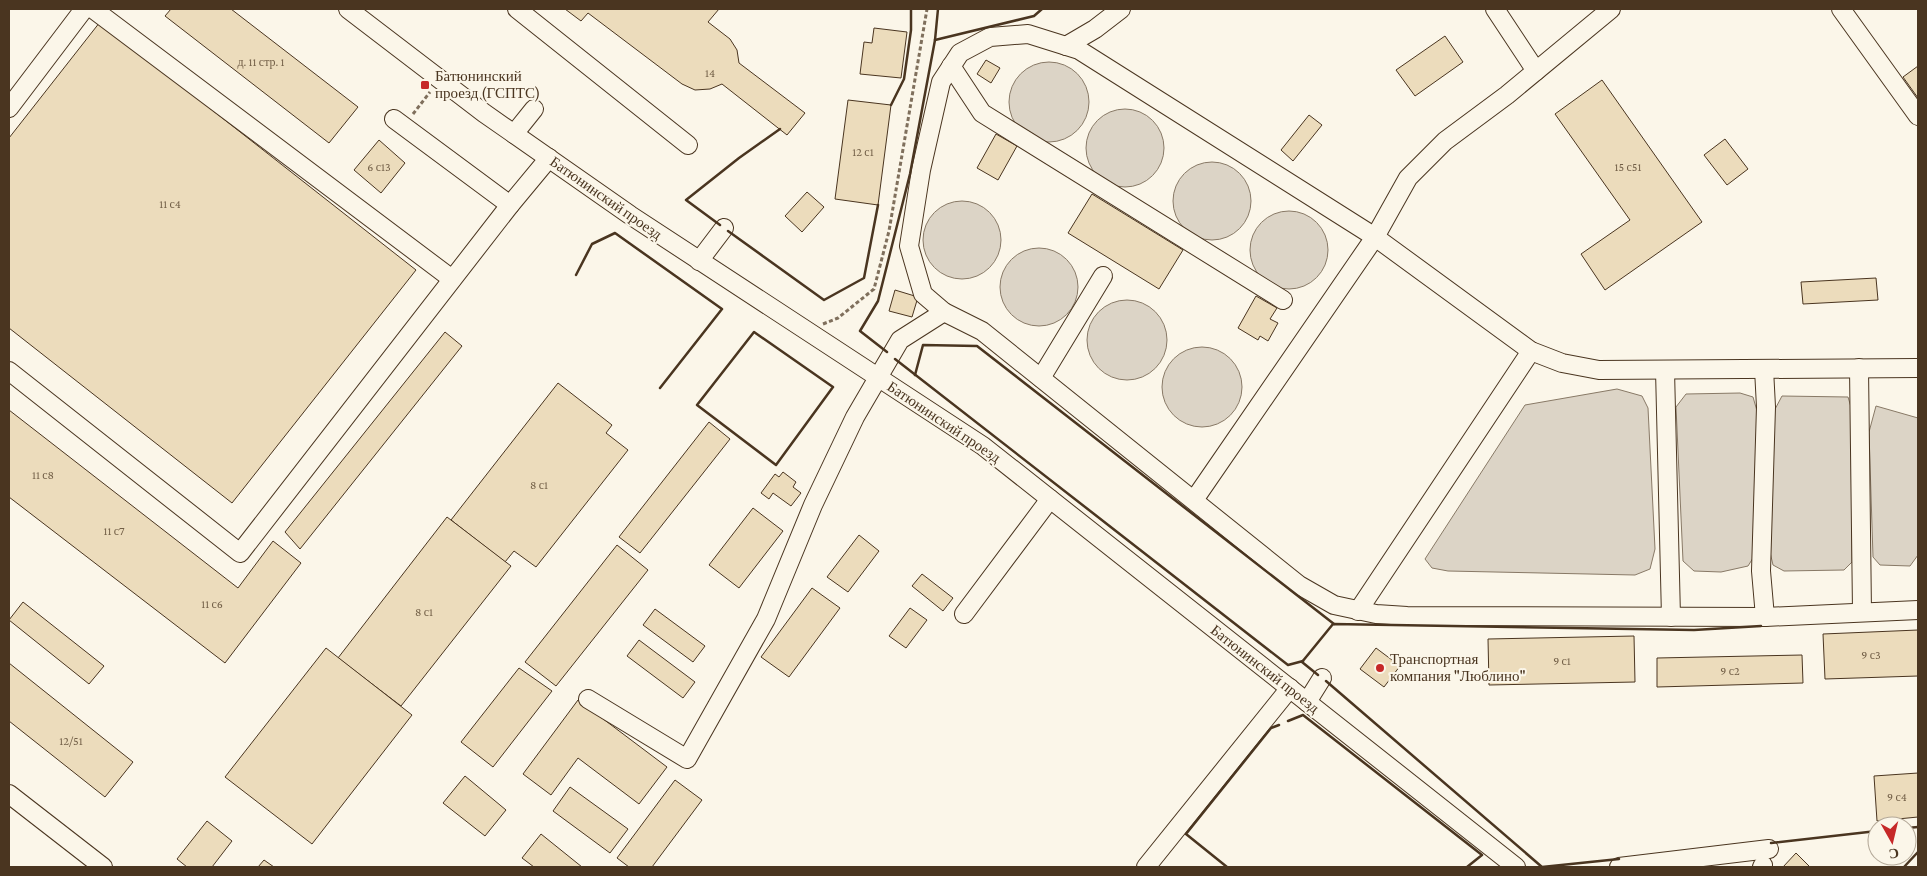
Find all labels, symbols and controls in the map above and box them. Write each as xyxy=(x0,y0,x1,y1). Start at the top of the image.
house number: д. 11 стр. 1 xyxy=(237,55,285,69)
house number: 14 xyxy=(705,66,715,80)
place label: Батюнинский проезд (ГСПТС) xyxy=(435,68,540,102)
marker: Батюнинский проезд (ГСПТС) xyxy=(419,79,431,91)
house number: 12 с1 xyxy=(852,145,874,159)
street label: Батюнинский проезд xyxy=(547,153,665,243)
house number: 6 с13 xyxy=(367,160,391,174)
house number: 15 с51 xyxy=(1615,160,1641,174)
house number: 11 с4 xyxy=(159,197,181,211)
street label: Батюнинский проезд xyxy=(884,378,1004,466)
house number: 11 с8 xyxy=(32,468,54,482)
house number: 8 с1 xyxy=(530,478,548,492)
house number: 11 с7 xyxy=(103,524,125,538)
house number: 11 с6 xyxy=(201,597,223,611)
house number: 8 с1 xyxy=(415,605,433,619)
street label: Батюнинский проезд xyxy=(1208,622,1323,716)
house number: 9 с3 xyxy=(1861,648,1881,662)
place label: Транспортная компания "Люблино" xyxy=(1390,651,1526,684)
house number: 9 с1 xyxy=(1553,654,1571,668)
marker: Транспортная компания "Люблино" xyxy=(1374,662,1386,674)
house number: 9 с2 xyxy=(1720,664,1740,678)
house number: 12/51 xyxy=(59,734,83,748)
house number: 9 с4 xyxy=(1887,790,1907,804)
north arrow xyxy=(1867,816,1917,866)
text: С xyxy=(1888,845,1900,863)

